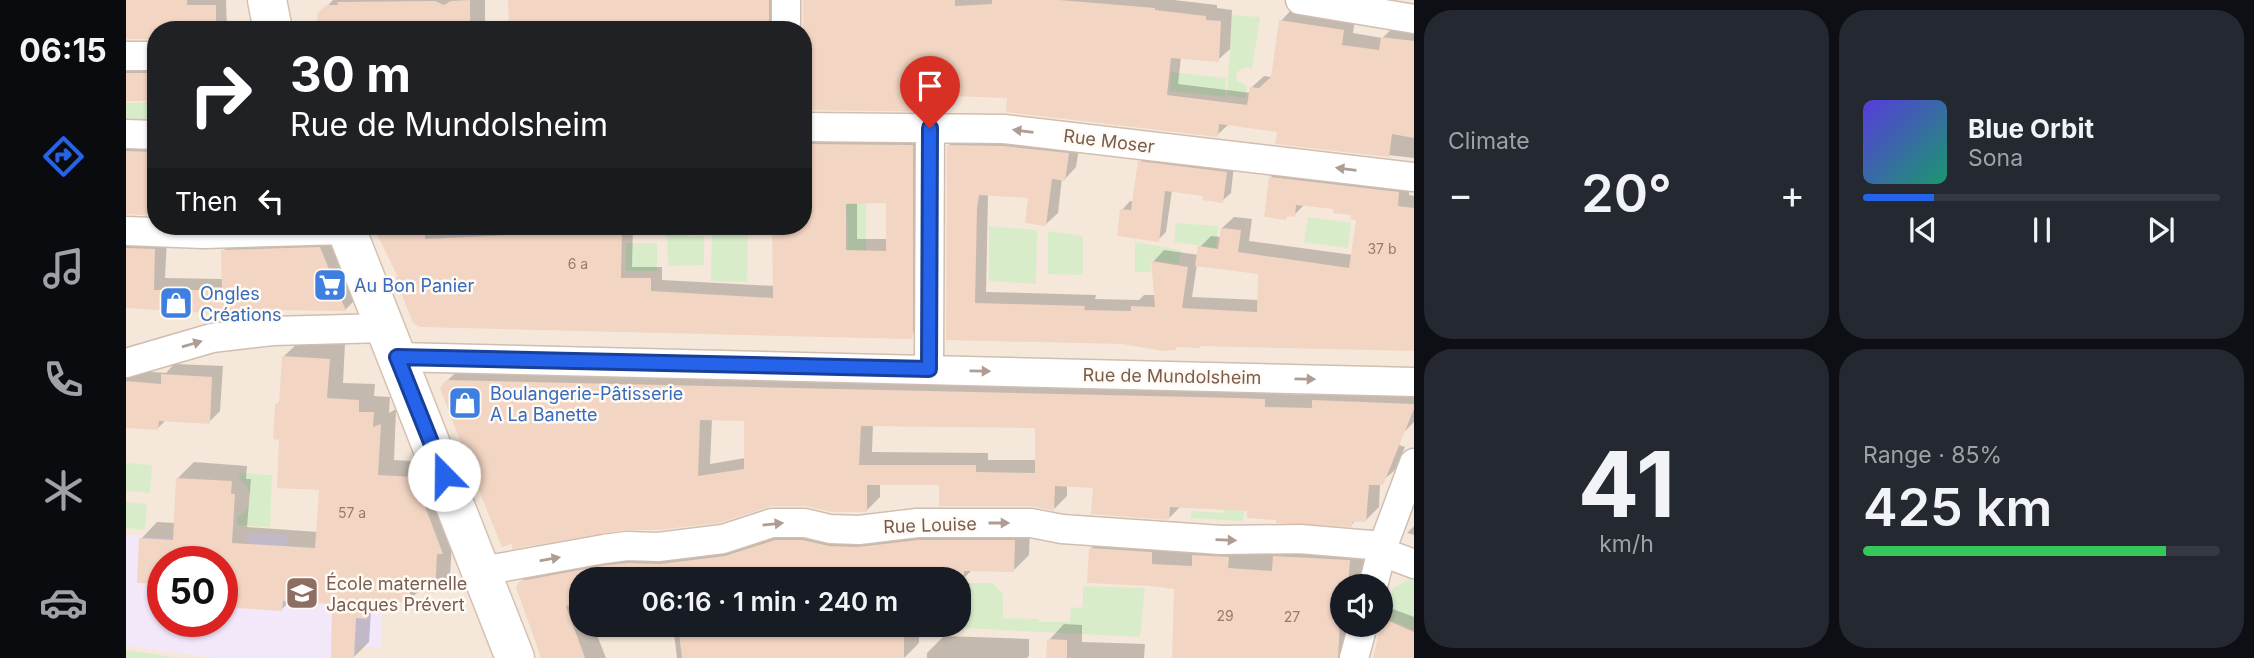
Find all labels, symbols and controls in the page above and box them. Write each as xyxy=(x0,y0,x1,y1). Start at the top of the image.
text: 06:15 xyxy=(19,31,107,70)
text: 30 m xyxy=(290,45,411,104)
icon: right xyxy=(175,49,266,140)
pin xyxy=(900,56,960,128)
icon: arrive xyxy=(911,67,949,105)
text: Rue de Mundolsheim xyxy=(290,105,608,144)
text: Blue Orbit xyxy=(1968,113,2094,144)
one-way arrow xyxy=(1012,125,1034,136)
street label: Rue Moser xyxy=(1062,125,1156,157)
text: Climate xyxy=(1448,127,1530,155)
icon: directions xyxy=(39,132,88,181)
text: Sona xyxy=(1968,144,2023,172)
text: 20° xyxy=(1581,162,1672,225)
one-way arrow xyxy=(1335,163,1357,174)
text: − xyxy=(1448,171,1473,217)
text: + xyxy=(1780,171,1805,217)
icon: left xyxy=(252,182,290,220)
text: Then xyxy=(175,186,238,217)
icon: previous xyxy=(1904,211,1942,249)
icon: pause xyxy=(2023,211,2061,249)
icon: next xyxy=(2142,211,2180,249)
house number: 37 b xyxy=(1367,240,1397,257)
icon: music xyxy=(39,244,88,293)
house number: 6 a xyxy=(568,255,588,272)
supermarket icon: Au Bon Panier xyxy=(311,266,349,304)
place label: Au Bon Panier xyxy=(354,275,474,296)
place label: Ongles Créations xyxy=(200,283,282,325)
shop icon: Ongles Créations xyxy=(157,284,195,322)
one-way arrow xyxy=(181,339,202,349)
icon: phone xyxy=(39,355,88,404)
street label: Rue de Mundolsheim xyxy=(1082,364,1262,388)
one-way arrow xyxy=(969,365,991,376)
one-way arrow xyxy=(1294,373,1316,385)
place label: Boulangerie-Pâtisserie A La Banette xyxy=(490,383,683,425)
shop icon: Boulangerie-Pâtisserie A La Banette xyxy=(446,384,484,422)
text: 41 xyxy=(1578,429,1675,539)
position arrow xyxy=(407,438,481,512)
text: Range · 85% xyxy=(1863,441,2002,469)
icon: climate xyxy=(39,466,88,515)
text: 425 km xyxy=(1863,476,2052,539)
house number: 57 a xyxy=(338,504,366,521)
street label: Rue Louise xyxy=(883,513,977,537)
one-way arrow xyxy=(989,517,1011,529)
one-way arrow xyxy=(762,519,784,530)
text: km/h xyxy=(1599,530,1654,558)
one-way arrow xyxy=(1215,534,1237,546)
speed limit sign: 50 xyxy=(147,546,238,637)
one-way arrow xyxy=(539,553,561,564)
place label: École maternelle Jacques Prévert xyxy=(326,572,467,615)
school or university icon: École maternelle Jacques Prévert xyxy=(283,574,321,612)
map controls xyxy=(1330,574,1393,637)
button: sound xyxy=(1330,574,1393,637)
icon: car xyxy=(39,578,88,627)
text: 06:16 · 1 min · 240 m xyxy=(642,586,898,617)
house number: 29 xyxy=(1216,607,1234,624)
house number: 27 xyxy=(1284,608,1300,625)

